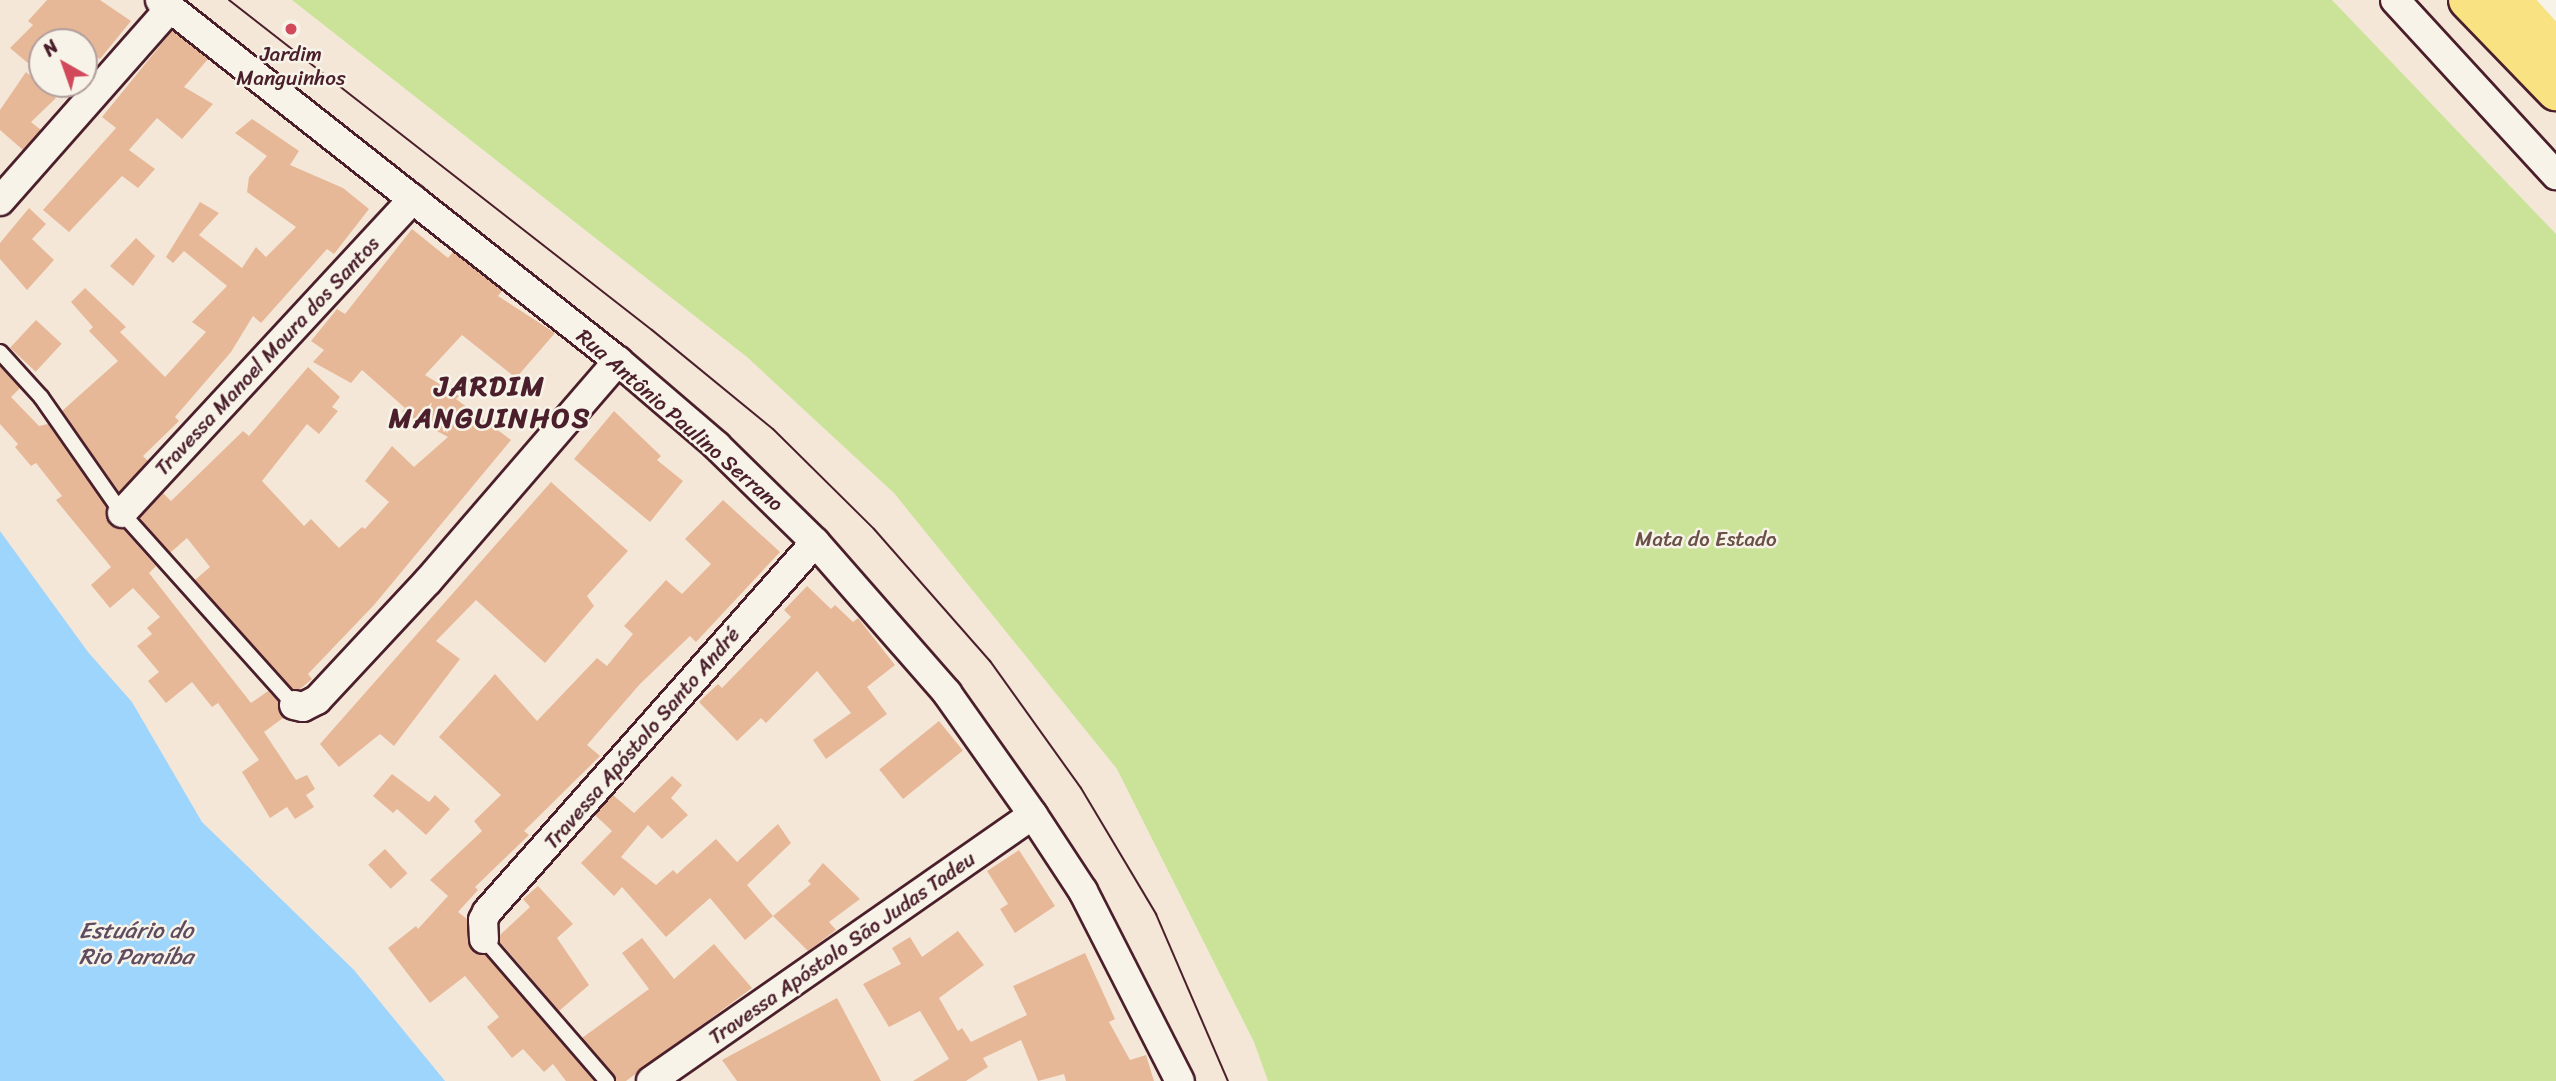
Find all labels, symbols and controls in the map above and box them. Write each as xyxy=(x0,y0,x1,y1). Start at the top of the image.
marker: Jardim Manguinhos xyxy=(281,19,301,39)
north arrow xyxy=(28,28,98,98)
text: N xyxy=(35,31,66,65)
place label: Jardim Manguinhos xyxy=(236,41,346,91)
street label: Travessa Manoel Moura dos Santos xyxy=(149,231,385,481)
street label: Rua Antônio Paulino Serrano xyxy=(572,323,788,517)
district label: JARDIM MANGUINHOS xyxy=(392,369,588,435)
park label: Mata do Estado xyxy=(1635,526,1777,552)
street label: Travessa Apóstolo Santo André xyxy=(539,622,745,854)
street label: Travessa Apóstolo São Judas Tadeu xyxy=(703,846,981,1050)
water label: Estuário do Rio Paraíba xyxy=(79,917,193,971)

